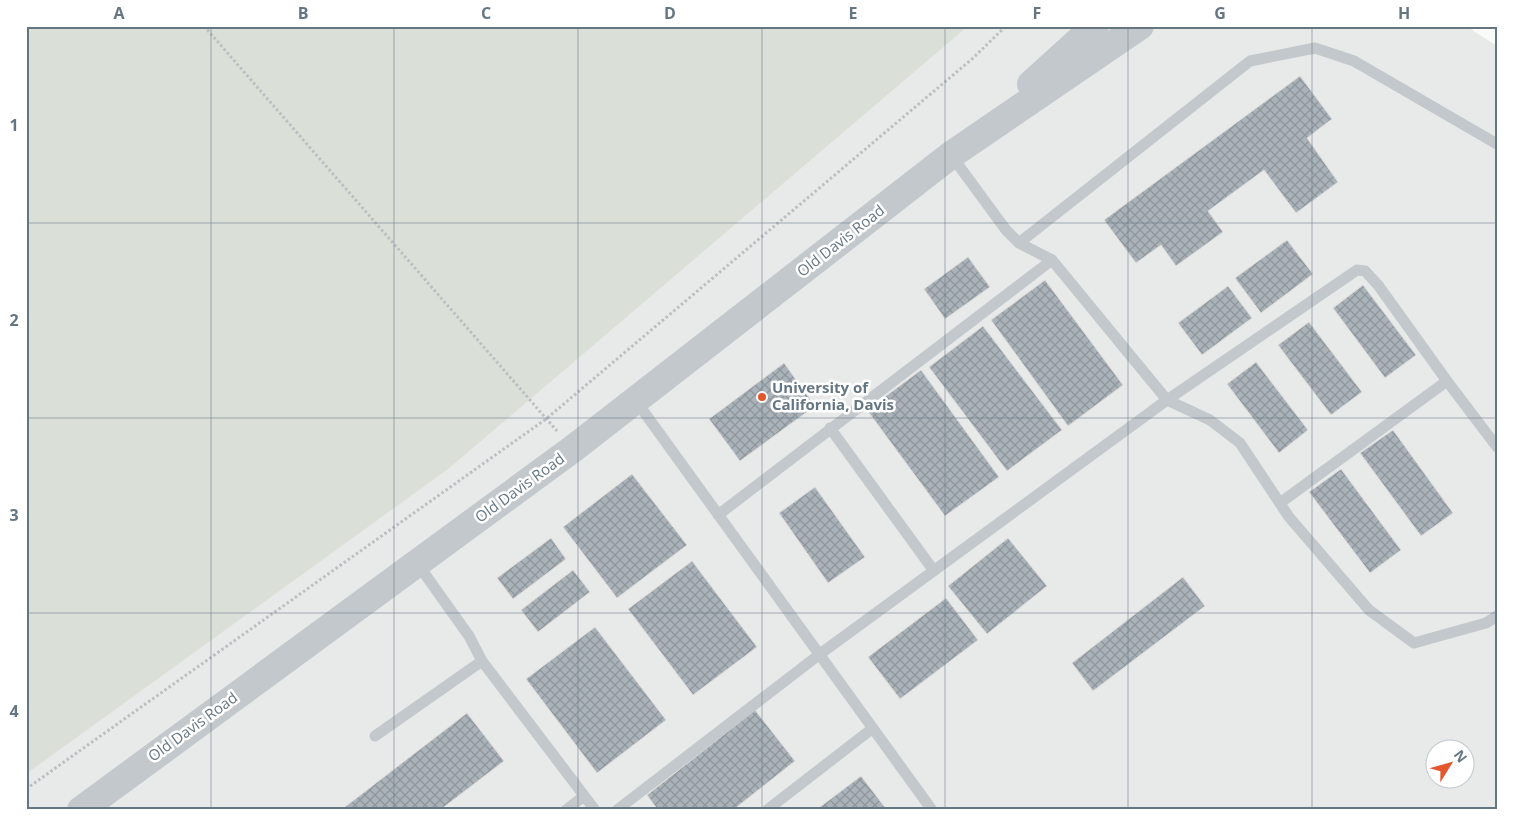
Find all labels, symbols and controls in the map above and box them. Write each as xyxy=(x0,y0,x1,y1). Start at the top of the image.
text: A xyxy=(113,2,125,24)
text: B xyxy=(298,2,308,24)
text: C xyxy=(481,2,491,24)
text: D xyxy=(664,2,676,24)
text: E xyxy=(849,2,858,24)
text: F xyxy=(1033,2,1041,24)
text: G xyxy=(1214,2,1226,24)
text: H xyxy=(1398,2,1410,24)
text: 1 xyxy=(9,114,19,136)
street label: Old Davis Road xyxy=(793,200,888,281)
text: 2 xyxy=(9,309,19,331)
place label: University of California, Davis xyxy=(772,377,894,414)
marker: University of California, Davis xyxy=(756,391,768,403)
street label: Old Davis Road xyxy=(471,448,568,526)
text: 3 xyxy=(9,504,19,526)
street label: Old Davis Road xyxy=(144,687,241,765)
text: 4 xyxy=(9,700,19,722)
north arrow xyxy=(1426,738,1476,788)
text: N xyxy=(1450,746,1472,766)

